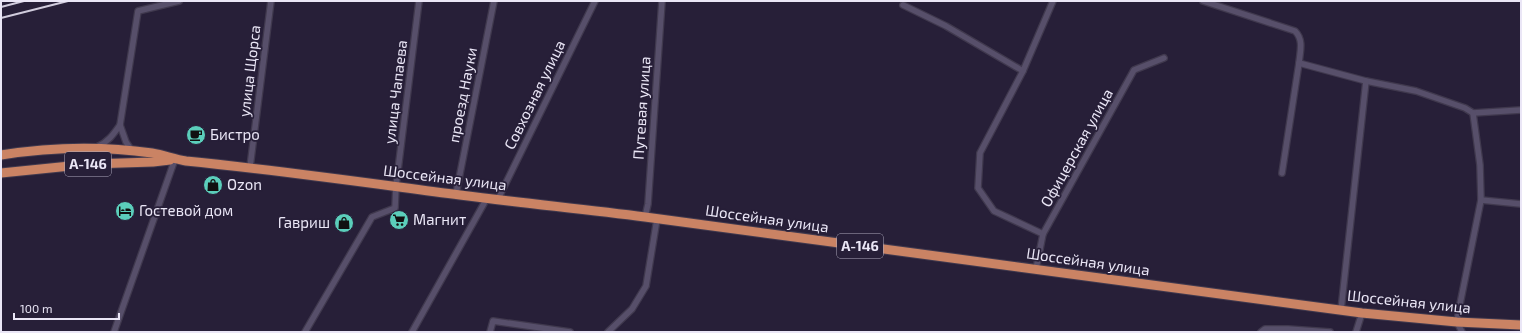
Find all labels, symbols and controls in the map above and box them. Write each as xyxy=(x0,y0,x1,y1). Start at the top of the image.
street label: улица Щорса xyxy=(234,24,265,118)
street label: Совхозная улица xyxy=(500,37,569,153)
street label: улица Чапаева xyxy=(380,39,411,145)
street label: проезд Науки xyxy=(444,46,481,144)
street label: Путевая улица xyxy=(628,56,655,160)
street label: Офицерская улица xyxy=(1036,85,1117,210)
cafe icon: Бистро xyxy=(185,124,207,146)
place label: Бистро xyxy=(210,125,260,143)
road number: А-146 xyxy=(65,152,111,176)
street label: Шоссейная улица xyxy=(382,160,508,195)
shop icon: Ozon xyxy=(202,174,224,196)
place label: Ozon xyxy=(227,175,262,193)
hotel icon: Гостевой дом xyxy=(114,200,136,222)
street label: Шоссейная улица xyxy=(704,200,830,237)
place label: Гостевой дом xyxy=(139,201,233,219)
supermarket icon: Магнит xyxy=(388,209,410,231)
place label: Магнит xyxy=(413,210,466,228)
shop icon: Гавриш xyxy=(333,212,355,234)
place label: Гавриш xyxy=(278,213,330,231)
road number: А-146 xyxy=(837,234,883,258)
street label: Шоссейная улица xyxy=(1025,243,1151,280)
street label: Шоссейная улица xyxy=(1346,286,1472,317)
scale bar xyxy=(14,295,119,321)
text: 100 m xyxy=(20,301,52,315)

